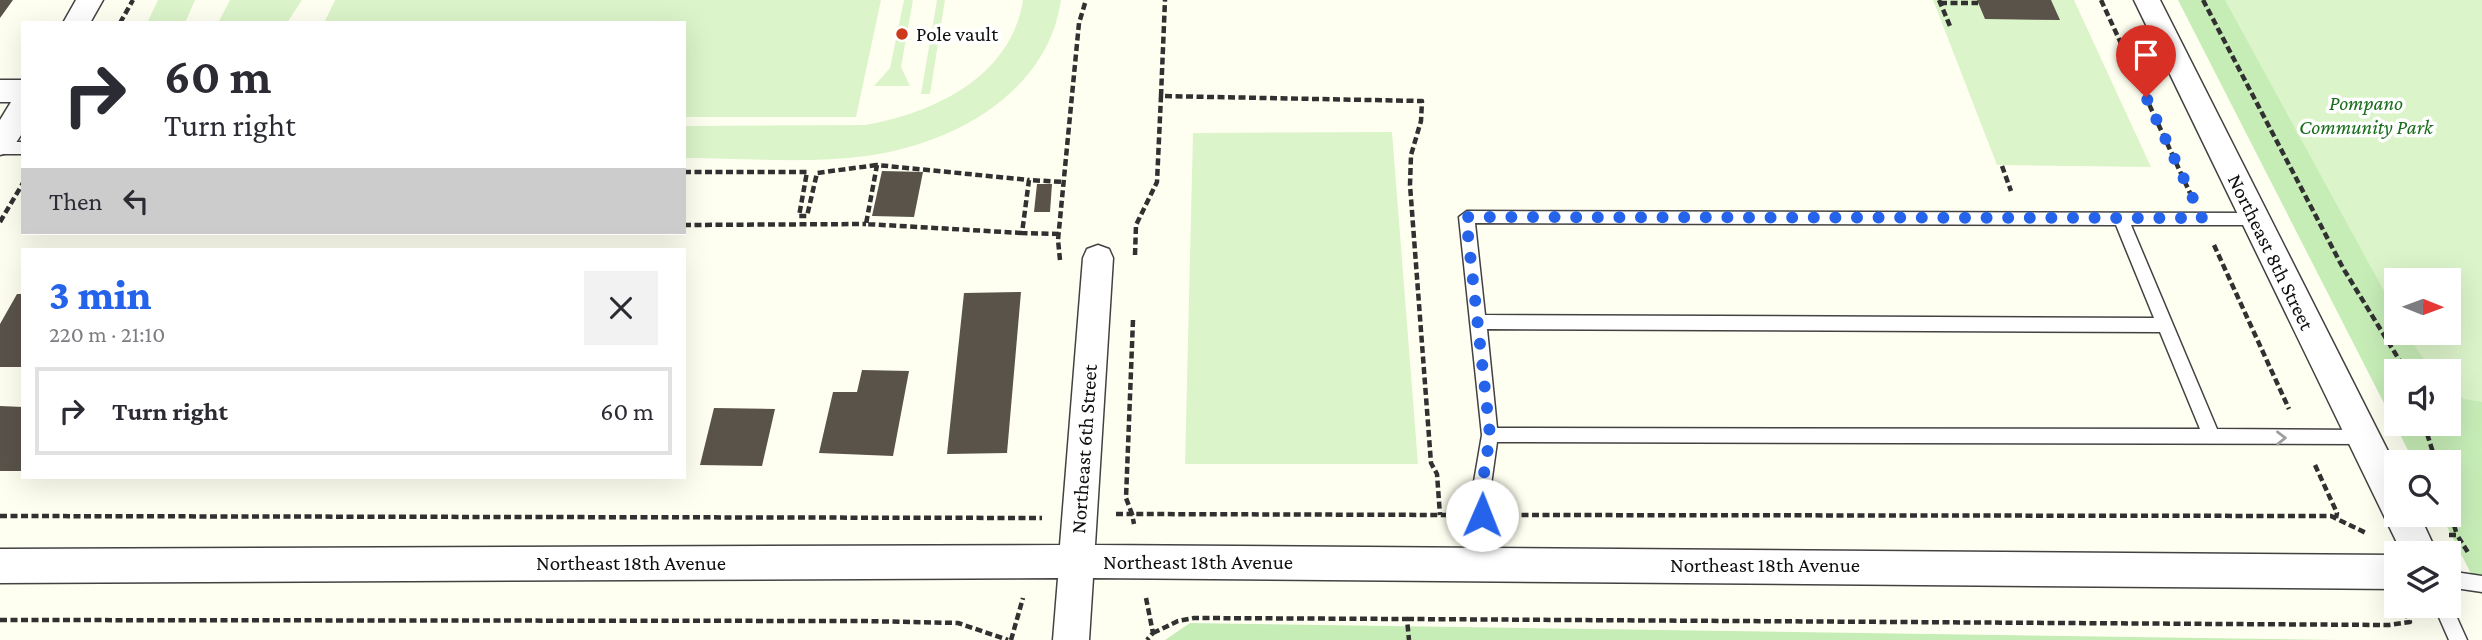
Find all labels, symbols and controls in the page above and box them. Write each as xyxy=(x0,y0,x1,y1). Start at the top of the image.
place label: Pole vault xyxy=(916,22,999,46)
pin xyxy=(2116,25,2176,97)
marker: Pole vault xyxy=(894,26,910,42)
icon: arrive xyxy=(2127,36,2165,74)
icon: right xyxy=(49,49,140,140)
text: 60 m xyxy=(164,49,271,104)
park label: Pompano Community Park xyxy=(2299,91,2434,139)
text: Turn right xyxy=(164,107,296,143)
street label: Northeast 8th Street xyxy=(2223,170,2320,335)
icon: left xyxy=(117,182,155,220)
text: Then xyxy=(49,187,103,216)
north arrow xyxy=(2384,268,2460,345)
map controls xyxy=(2384,268,2461,618)
text: 3 min xyxy=(49,271,152,318)
button: close xyxy=(584,271,658,345)
text: 220 m · 21:10 xyxy=(49,321,165,347)
button: sound xyxy=(2384,359,2461,436)
street label: Northeast 6th Street xyxy=(1066,362,1102,535)
icon: right xyxy=(53,392,91,430)
text: Turn right xyxy=(112,397,228,426)
text: 60 m xyxy=(600,397,654,426)
one-way arrow xyxy=(2275,430,2286,445)
button: search xyxy=(2384,450,2461,527)
position arrow xyxy=(1445,478,1519,552)
button: layers xyxy=(2384,541,2461,618)
street label: Northeast 18th Avenue xyxy=(1103,550,1293,574)
street label: Northeast 18th Avenue xyxy=(536,551,726,575)
street label: Northeast 18th Avenue xyxy=(1670,553,1860,577)

